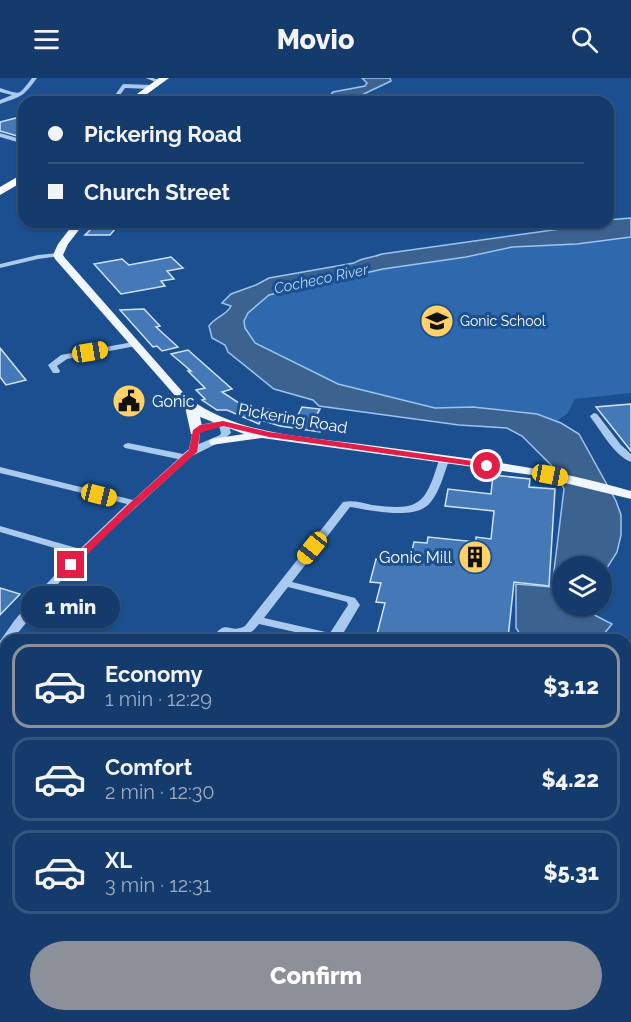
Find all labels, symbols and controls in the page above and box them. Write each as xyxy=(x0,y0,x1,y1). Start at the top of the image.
icon: menu xyxy=(30,23,63,56)
icon: search xyxy=(568,23,601,56)
text: Movio xyxy=(277,24,354,55)
text: Pickering Road xyxy=(84,121,242,147)
text: Church Street xyxy=(84,179,230,205)
water label: Cocheco River xyxy=(272,260,371,298)
school or university icon: Gonic School xyxy=(419,303,455,339)
place label: Gonic School xyxy=(460,313,546,329)
car xyxy=(71,340,109,364)
public building icon: Gonic xyxy=(111,383,147,419)
place label: Gonic xyxy=(152,392,195,411)
street label: Pickering Road xyxy=(237,400,349,437)
route start xyxy=(473,452,500,479)
car xyxy=(531,463,569,487)
car xyxy=(79,482,119,508)
car xyxy=(294,528,330,568)
building icon: Gonic Mill xyxy=(457,539,493,575)
place label: Gonic Mill xyxy=(379,548,453,567)
route end xyxy=(57,551,84,578)
map controls xyxy=(552,556,612,616)
button: layers xyxy=(552,556,612,616)
callout: 1 min xyxy=(22,586,121,628)
text: 1 min xyxy=(45,595,96,619)
icon: car xyxy=(33,659,87,713)
text: Economy xyxy=(105,661,203,687)
text: $3.12 xyxy=(543,673,599,699)
text: 1 min · 12:29 xyxy=(105,687,212,711)
icon: car xyxy=(33,752,87,806)
text: Comfort xyxy=(105,754,192,780)
text: $4.22 xyxy=(541,766,599,792)
text: 2 min · 12:30 xyxy=(105,780,215,804)
icon: car xyxy=(33,845,87,899)
text: XL xyxy=(105,847,132,873)
text: $5.31 xyxy=(543,859,599,885)
text: 3 min · 12:31 xyxy=(105,873,211,897)
button: Confirm xyxy=(30,941,602,1010)

